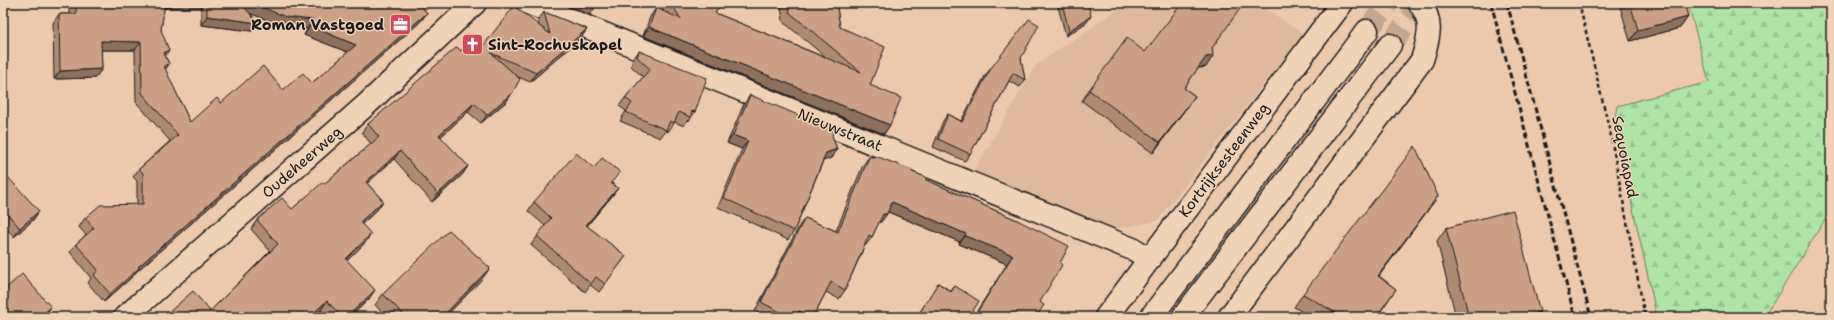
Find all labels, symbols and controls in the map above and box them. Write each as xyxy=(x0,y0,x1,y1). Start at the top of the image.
office icon: Roman Vastgoed xyxy=(387,12,413,38)
place label: Roman Vastgoed xyxy=(251,15,384,35)
church icon: Sint-Rochuskapel xyxy=(460,32,486,58)
place label: Sint-Rochuskapel xyxy=(488,35,622,55)
street label: Kortrijksesteenweg xyxy=(1174,99,1274,221)
street label: Nieuwstraat xyxy=(795,104,885,156)
street label: Sequoiapad xyxy=(1607,114,1643,200)
street label: Oudeheerweg xyxy=(258,122,346,202)

